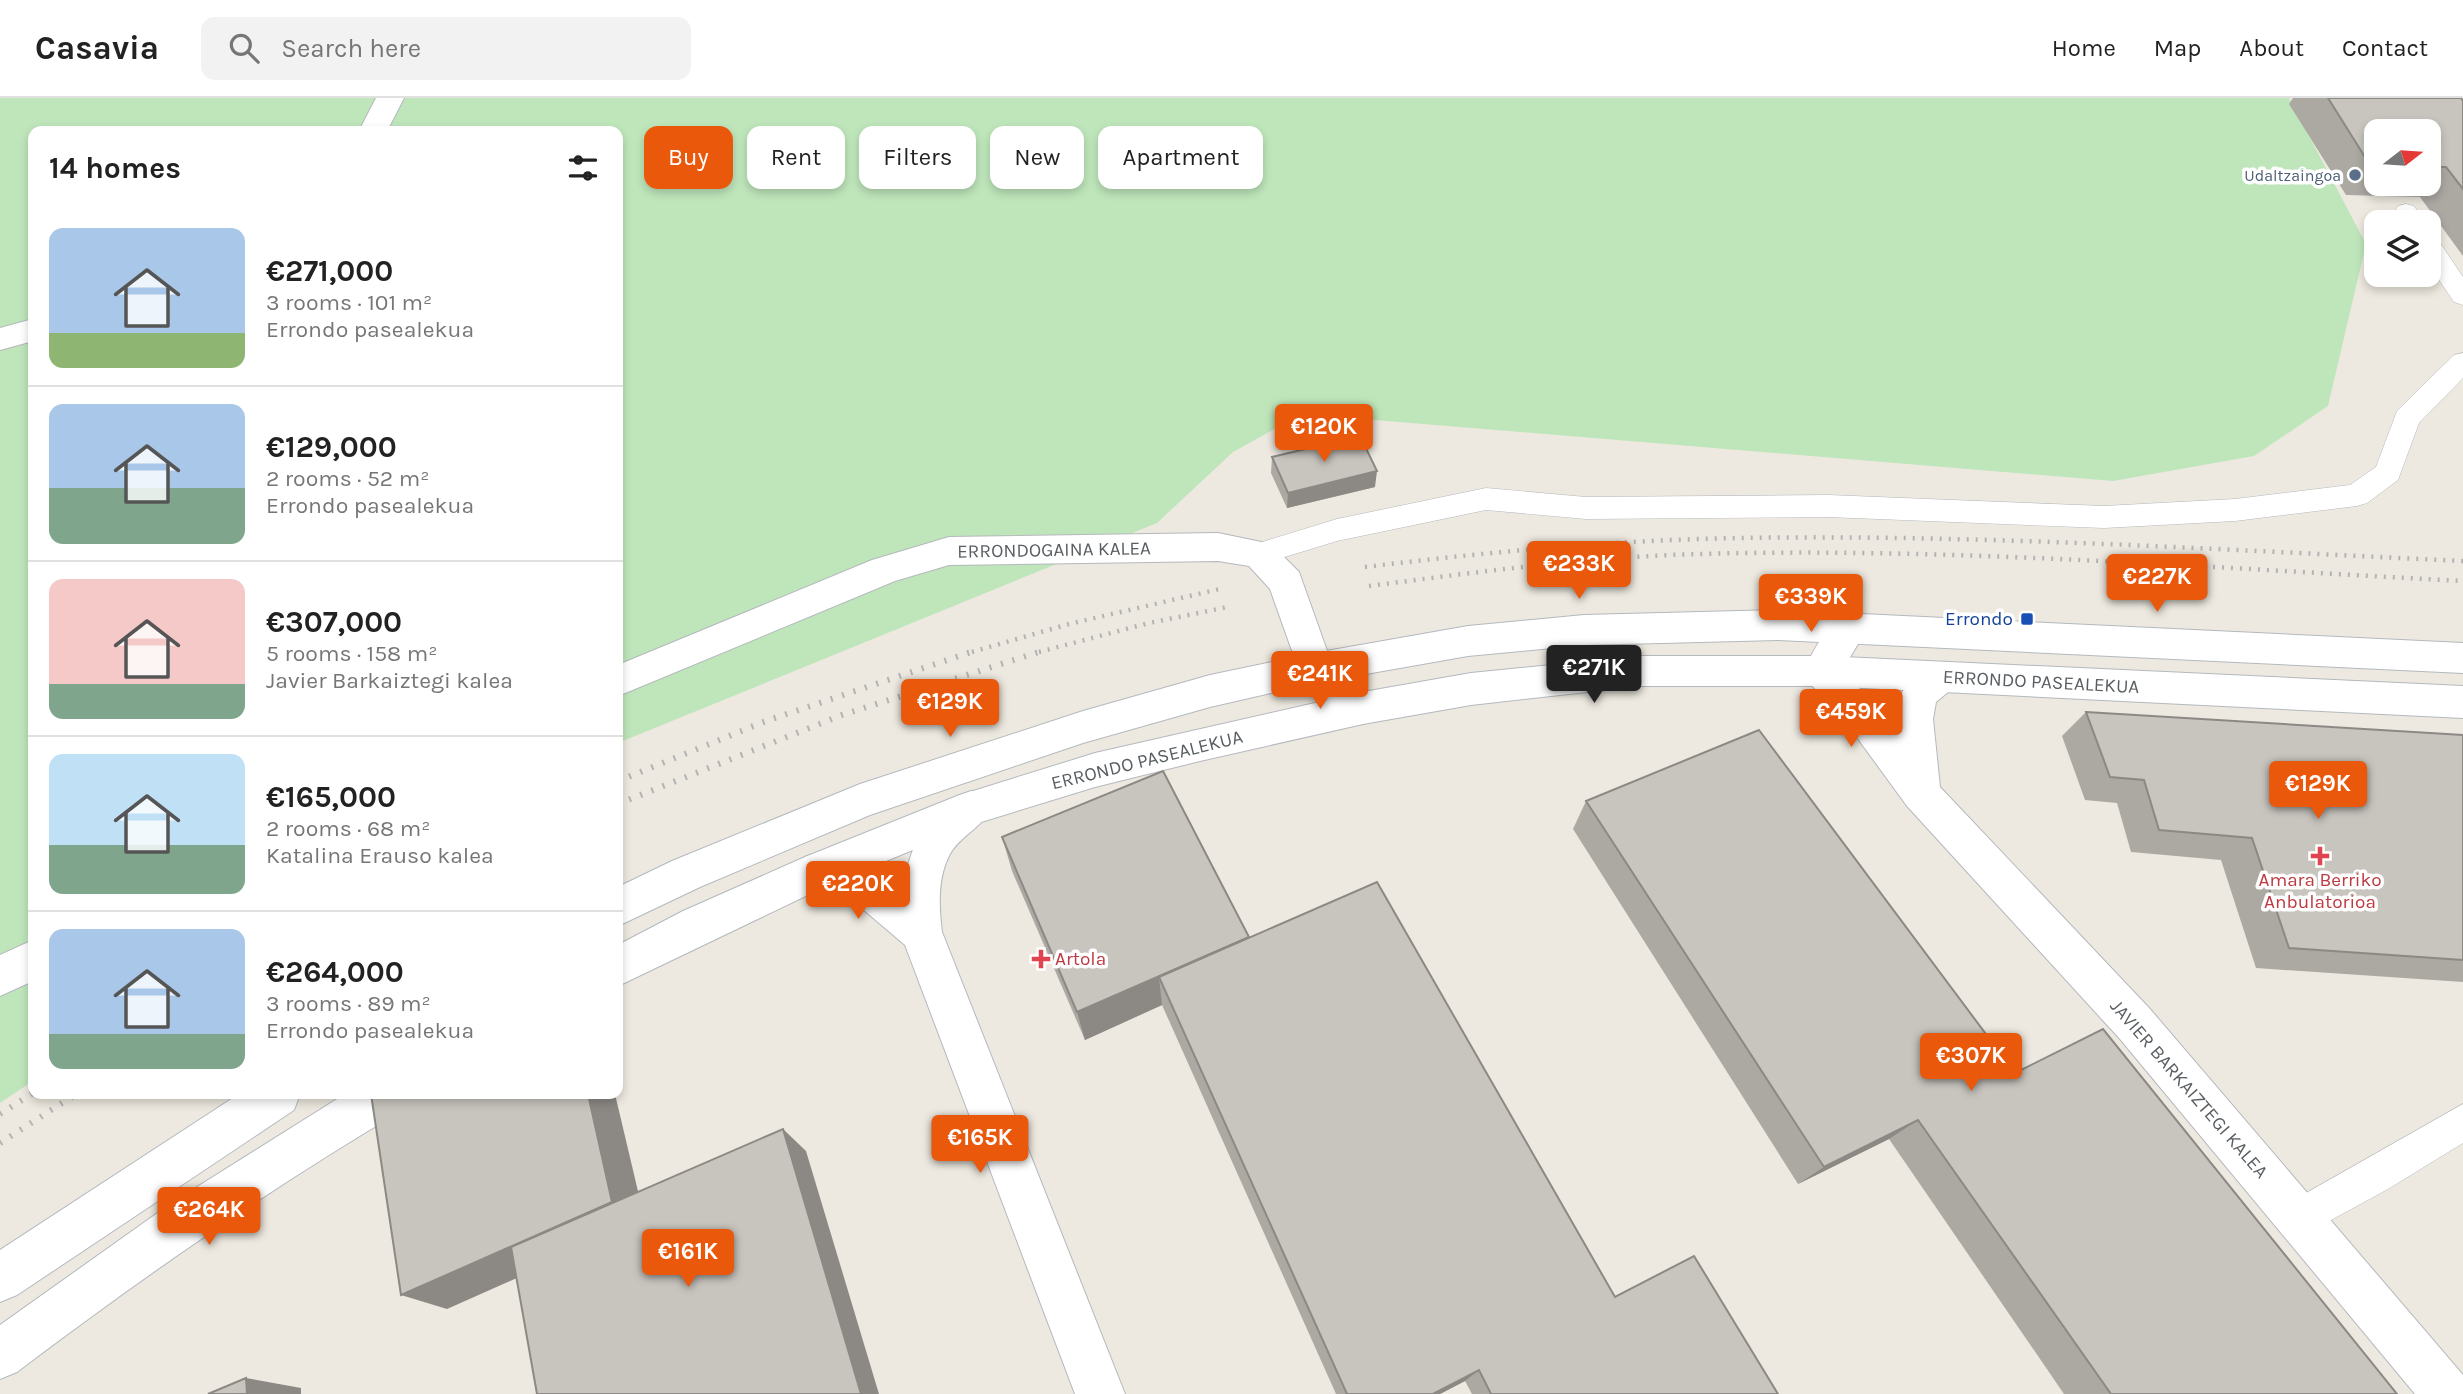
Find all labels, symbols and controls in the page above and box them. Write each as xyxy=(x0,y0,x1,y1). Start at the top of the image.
search box xyxy=(201,17,691,80)
text: Casavia xyxy=(35,29,159,67)
icon: search xyxy=(225,29,263,67)
text: Search here xyxy=(281,33,421,64)
text: Home xyxy=(2052,34,2116,62)
text: Map xyxy=(2154,34,2201,62)
text: About xyxy=(2239,34,2304,62)
text: Contact xyxy=(2342,34,2428,62)
north arrow xyxy=(2364,119,2441,196)
map controls xyxy=(2364,119,2441,287)
chip: Buy xyxy=(644,126,733,189)
chip: Rent xyxy=(747,126,845,189)
chip: Filters xyxy=(859,126,976,189)
chip: New xyxy=(990,126,1084,189)
chip: Apartment xyxy=(1098,126,1263,189)
icon: filters xyxy=(564,149,602,187)
text: 14 homes xyxy=(49,150,181,186)
place label: Udaltzaingoa xyxy=(2244,166,2341,185)
marker: Udaltzaingoa xyxy=(2347,167,2363,183)
button: layers xyxy=(2364,210,2441,287)
text: €271,000 xyxy=(266,253,393,289)
icon: home xyxy=(105,256,189,340)
text: 3 rooms · 101 m² xyxy=(266,289,432,316)
text: Errondo pasealekua xyxy=(266,316,474,343)
pin: €120K xyxy=(1275,404,1373,464)
text: €120K xyxy=(1291,413,1357,440)
text: €129,000 xyxy=(266,429,397,465)
icon: home xyxy=(105,432,189,516)
text: 2 rooms · 52 m² xyxy=(266,465,429,492)
text: Errondo pasealekua xyxy=(266,492,474,519)
street label: ERRONDOGAINA KALEA xyxy=(957,537,1151,563)
pin: €233K xyxy=(1530,542,1628,601)
text: €233K xyxy=(1543,550,1615,577)
pin: €227K xyxy=(2108,554,2206,614)
text: €227K xyxy=(2123,563,2191,590)
pin: €339K xyxy=(1762,574,1860,634)
text: €339K xyxy=(1775,583,1847,610)
text: €307,000 xyxy=(266,604,402,640)
icon: home xyxy=(105,607,189,691)
place label: Errondo xyxy=(1945,608,2013,630)
marker: Errondo xyxy=(2019,611,2035,627)
text: 5 rooms · 158 m² xyxy=(266,640,437,667)
pin: €271K xyxy=(1545,646,1643,705)
pin: €241K xyxy=(1271,652,1369,711)
text: €271K xyxy=(1562,654,1626,681)
text: €241K xyxy=(1287,660,1353,687)
street label: ERRONDO PASEALEKUA xyxy=(1942,666,2140,698)
text: Javier Barkaiztegi kalea xyxy=(266,667,513,694)
pin: €129K xyxy=(901,680,999,739)
text: €129K xyxy=(917,688,983,715)
pin: €459K xyxy=(1802,690,1900,749)
text: €459K xyxy=(1816,698,1886,725)
street label: ERRONDO PASEALEKUA xyxy=(1049,726,1245,794)
pin: €129K xyxy=(2269,762,2367,821)
text: €129K xyxy=(2285,770,2351,797)
text: €165,000 xyxy=(266,779,396,815)
icon: home xyxy=(105,782,189,866)
text: 2 rooms · 68 m² xyxy=(266,815,430,842)
text: Katalina Erauso kalea xyxy=(266,842,494,869)
marker: Amara Berriko Anbulatorioa xyxy=(2310,846,2330,866)
pin: €220K xyxy=(809,862,907,921)
place label: Amara Berriko Anbulatorioa xyxy=(2258,869,2382,913)
text: €220K xyxy=(822,870,894,897)
place label: Artola xyxy=(1055,948,1106,970)
marker: Artola xyxy=(1033,951,1049,967)
text: €264,000 xyxy=(266,954,404,990)
icon: home xyxy=(105,957,189,1041)
text: 3 rooms · 89 m² xyxy=(266,990,431,1017)
street label: JAVIER BARKAIZTEGI KALEA xyxy=(2105,995,2273,1183)
text: Errondo pasealekua xyxy=(266,1017,474,1044)
pin: €307K xyxy=(1922,1034,2020,1093)
text: €307K xyxy=(1936,1042,2006,1069)
pin: €165K xyxy=(931,1116,1029,1175)
text: €165K xyxy=(947,1124,1013,1151)
pin: €264K xyxy=(160,1188,258,1247)
text: €264K xyxy=(173,1196,245,1223)
pin: €161K xyxy=(639,1230,737,1289)
text: €161K xyxy=(658,1238,718,1265)

